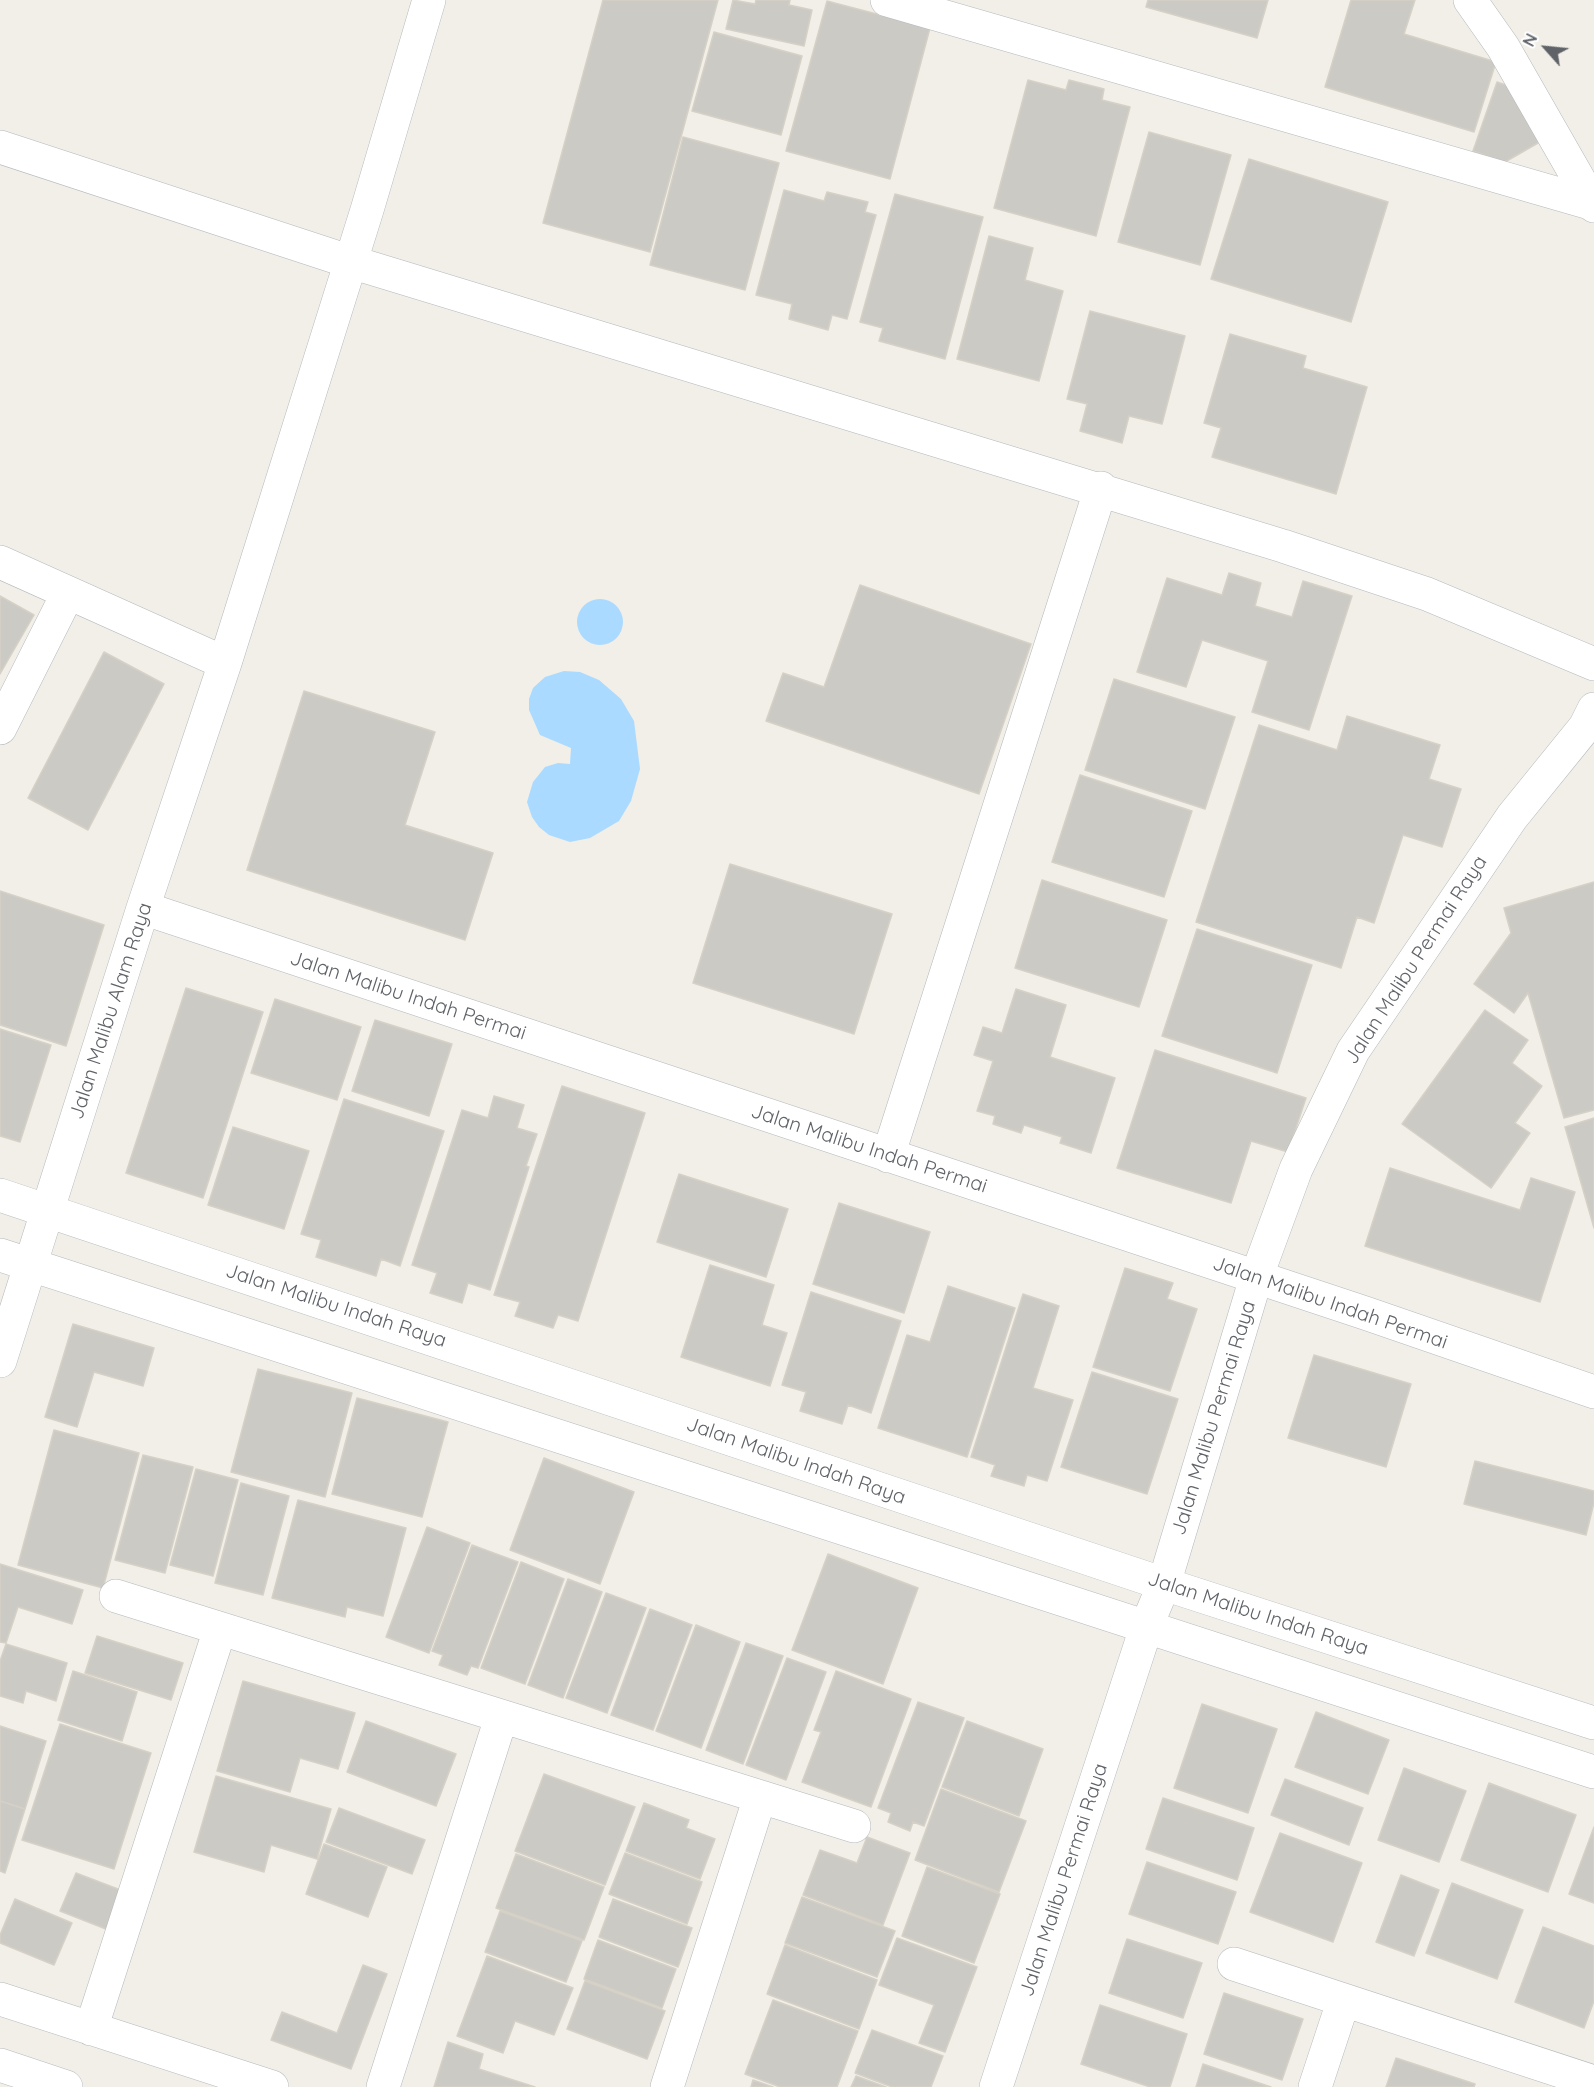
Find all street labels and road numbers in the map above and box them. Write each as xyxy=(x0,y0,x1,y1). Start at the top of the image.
street label: Jalan Malibu Permai Raya xyxy=(1340,851,1492,1069)
street label: Jalan Malibu Alam Raya xyxy=(65,900,157,1122)
street label: Jalan Malibu Indah Permai xyxy=(287,946,529,1046)
street label: Jalan Malibu Indah Permai xyxy=(748,1099,990,1199)
street label: Jalan Malibu Indah Permai xyxy=(1209,1251,1451,1355)
street label: Jalan Malibu Indah Raya xyxy=(223,1259,449,1353)
street label: Jalan Malibu Permai Raya xyxy=(1167,1298,1261,1538)
street label: Jalan Malibu Indah Raya xyxy=(683,1412,909,1510)
street label: Jalan Malibu Indah Raya xyxy=(1145,1567,1371,1661)
street label: Jalan Malibu Permai Raya xyxy=(1015,1760,1113,2000)

